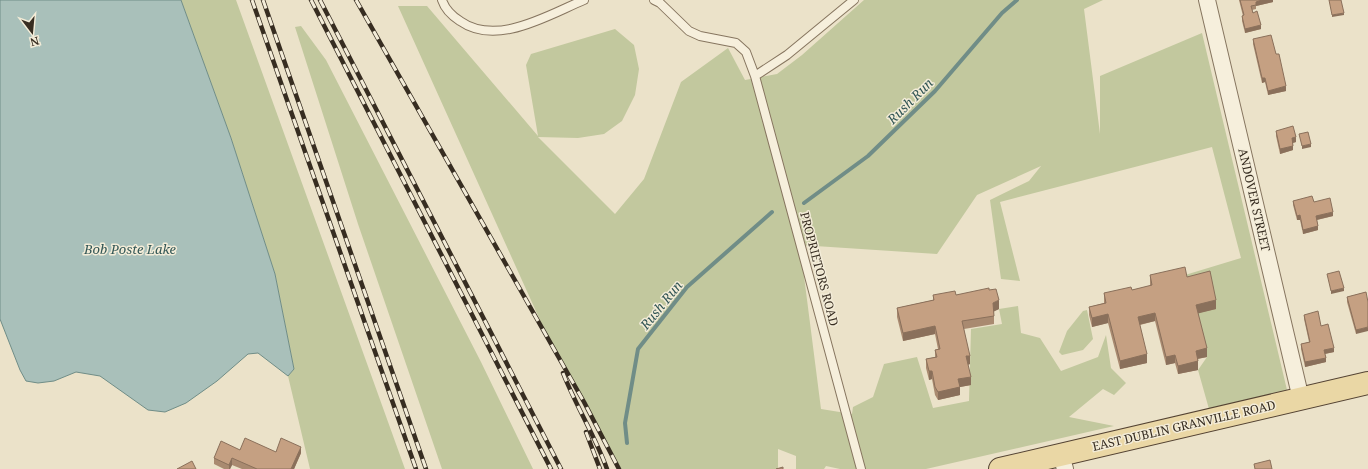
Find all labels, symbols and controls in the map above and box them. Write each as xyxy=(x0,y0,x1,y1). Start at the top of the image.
north arrow xyxy=(12,12,52,52)
text: N xyxy=(28,34,41,51)
water label: Rush Run xyxy=(882,74,937,129)
street label: ANDOVER STREET xyxy=(1234,147,1275,254)
street label: PROPRIETORS ROAD xyxy=(796,210,843,328)
water label: Bob Poste Lake xyxy=(83,240,177,258)
water label: Rush Run xyxy=(635,277,686,334)
street label: EAST DUBLIN GRANVILLE ROAD xyxy=(1091,396,1277,455)

